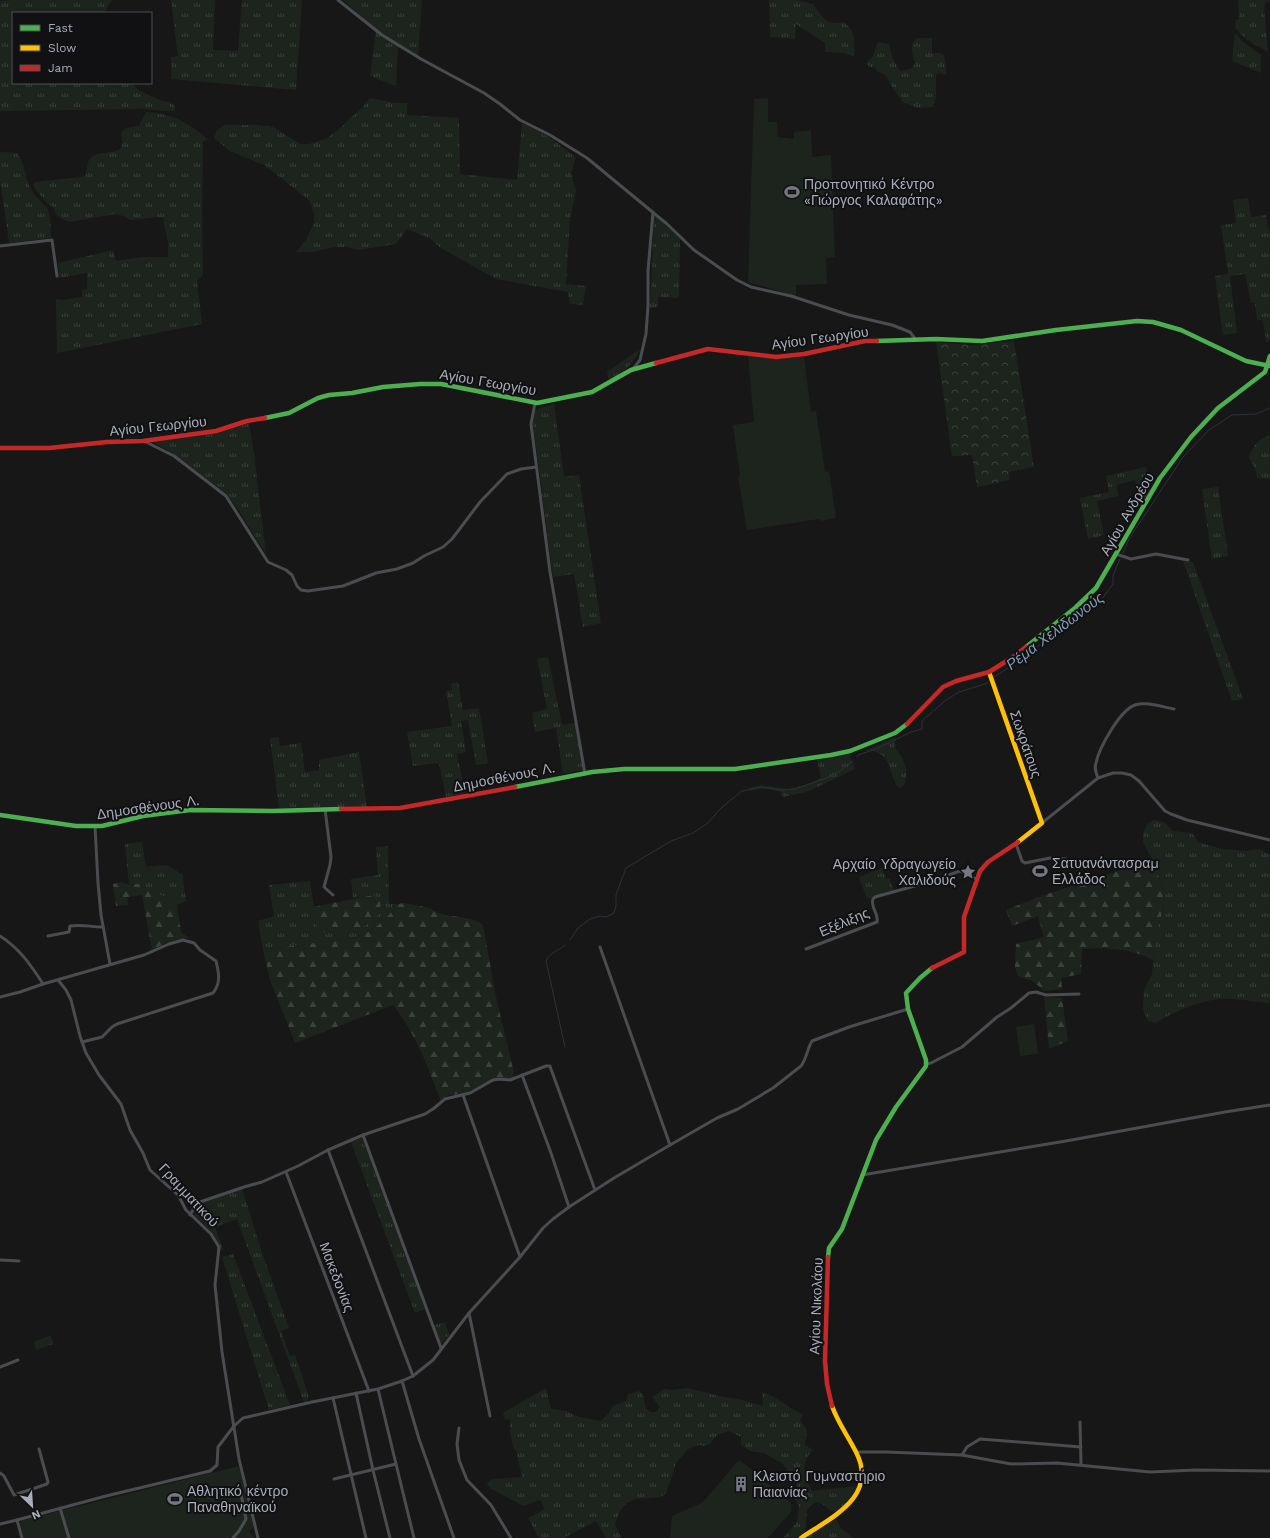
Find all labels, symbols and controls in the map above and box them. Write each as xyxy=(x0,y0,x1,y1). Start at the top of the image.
legend xyxy=(12,12,152,84)
text: Fast xyxy=(48,21,73,35)
text: Slow xyxy=(48,41,76,55)
text: Jam xyxy=(48,61,73,75)
place label: Προπονητικό Κέντρο «Γιώργος Καλαφάτης» xyxy=(804,176,943,208)
sports icon: Προπονητικό Κέντρο «Γιώργος Καλαφάτης» xyxy=(783,183,801,201)
street label: Αγίου Γεωργίου xyxy=(770,323,870,353)
street label: Αγίου Γεωργίου xyxy=(438,366,538,398)
street label: Αγίου Γεωργίου xyxy=(109,413,207,439)
street label: Αγίου Ανδρέου xyxy=(1097,470,1157,558)
water label: Ρέμα Χελιδωνούς xyxy=(1002,588,1108,674)
street label: Σωκράτους xyxy=(1007,708,1045,780)
street label: Δημοσθένους Λ. xyxy=(452,759,556,795)
street label: Δημοσθένους Λ. xyxy=(96,792,200,822)
place label: Σατυανάντασραμ Ελλάδος xyxy=(1052,855,1159,887)
place label: Αρχαίο Υδραγωγείο Χαλιδούς xyxy=(833,856,956,888)
sports icon: Σατυανάντασραμ Ελλάδος xyxy=(1031,862,1049,880)
place icon: Αρχαίο Υδραγωγείο Χαλιδούς xyxy=(959,863,977,881)
street label: Εξέλιξης xyxy=(817,904,872,940)
street label: Γραμματικού xyxy=(156,1160,222,1230)
street label: Μακεδονίας xyxy=(316,1240,358,1314)
street label: Αγίου Νικολάου xyxy=(806,1257,826,1355)
place label: Κλειστό Γυμναστήριο Παιανίας xyxy=(753,1468,886,1500)
building icon: Κλειστό Γυμναστήριο Παιανίας xyxy=(732,1475,750,1493)
place label: Αθλητικό κέντρο Παναθηναϊκού xyxy=(187,1483,288,1515)
north arrow xyxy=(12,1486,52,1526)
sports icon: Αθλητικό κέντρο Παναθηναϊκού xyxy=(166,1490,184,1508)
text: N xyxy=(30,1507,42,1522)

